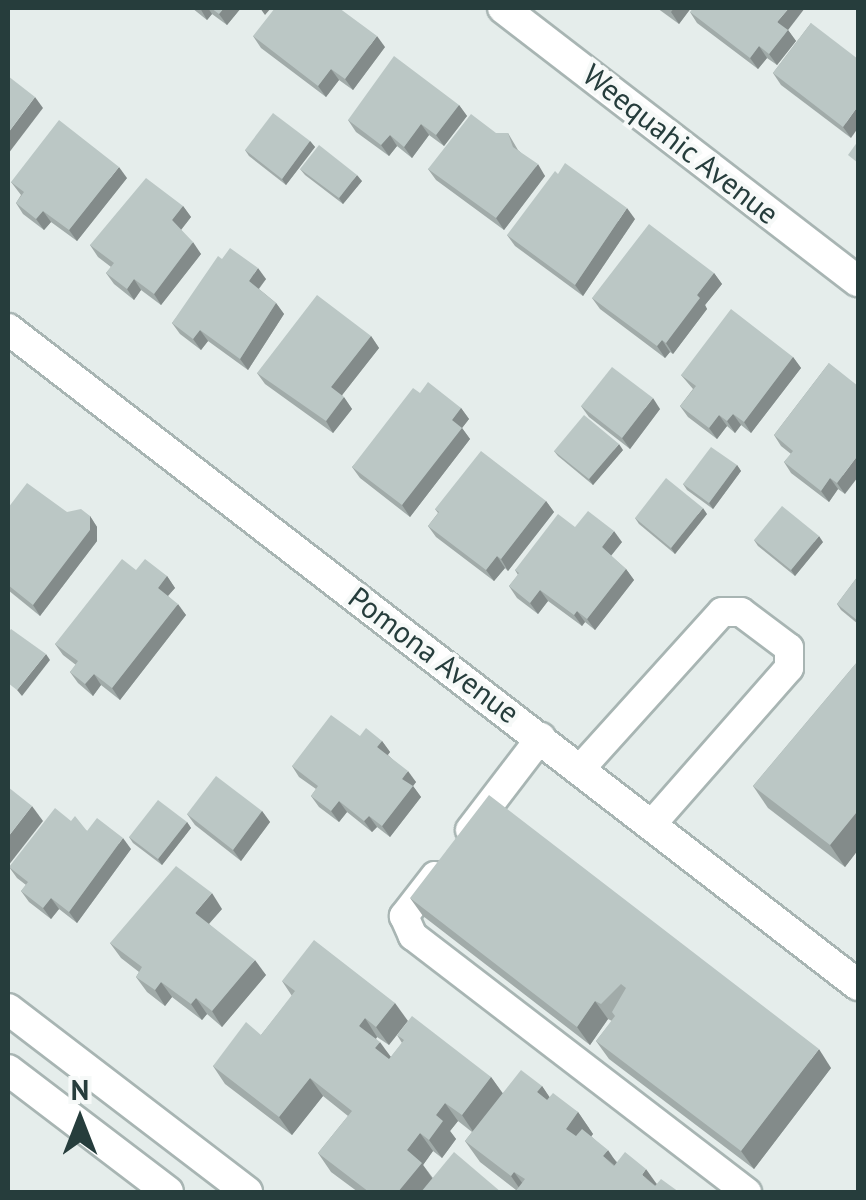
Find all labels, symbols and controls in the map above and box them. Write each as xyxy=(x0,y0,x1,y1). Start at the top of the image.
street label: Weequahic Avenue xyxy=(575,56,787,232)
street label: Pomona Avenue xyxy=(341,579,527,731)
north arrow xyxy=(30,1070,130,1170)
text: N xyxy=(71,1071,89,1108)

